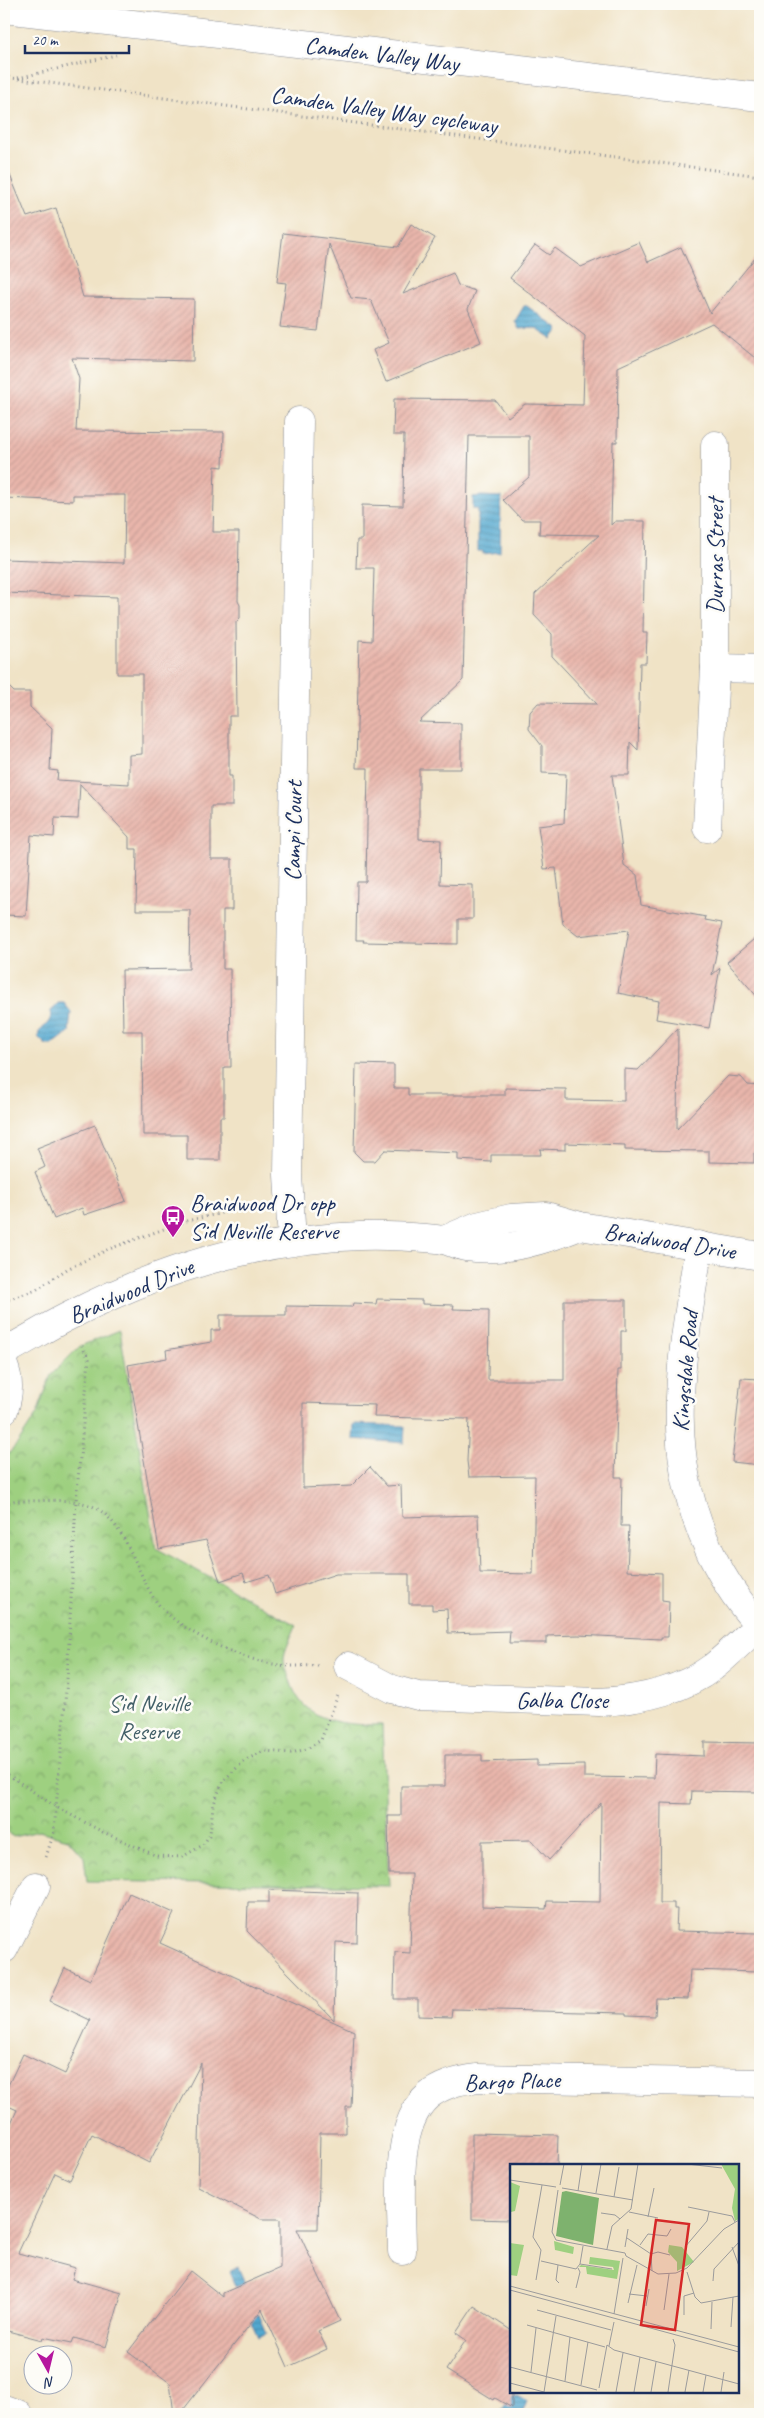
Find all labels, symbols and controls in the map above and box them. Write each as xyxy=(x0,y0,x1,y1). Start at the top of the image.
scale bar xyxy=(25,22,129,54)
street label: Camden Valley Way xyxy=(303,30,463,79)
text: 20 m xyxy=(32,31,59,50)
street label: Camden Valley Way cycleway xyxy=(269,79,501,141)
street label: Durras Street xyxy=(700,495,730,614)
street label: Campi Court xyxy=(277,779,309,881)
place label: Braidwood Dr opp Sid Neville Reserve xyxy=(190,1188,340,1246)
bus stop icon: Braidwood Dr opp Sid Neville Reserve xyxy=(160,1204,186,1238)
street label: Braidwood Drive xyxy=(602,1216,740,1267)
street label: Braidwood Drive xyxy=(64,1250,200,1331)
street label: Kingsdale Road xyxy=(665,1306,706,1433)
street label: Galba Close xyxy=(516,1685,610,1715)
park label: Sid Neville Reserve xyxy=(108,1688,192,1746)
street label: Bargo Place xyxy=(464,2064,563,2098)
inset map xyxy=(510,2164,739,2393)
north arrow xyxy=(22,2346,72,2396)
text: N xyxy=(42,2373,55,2392)

